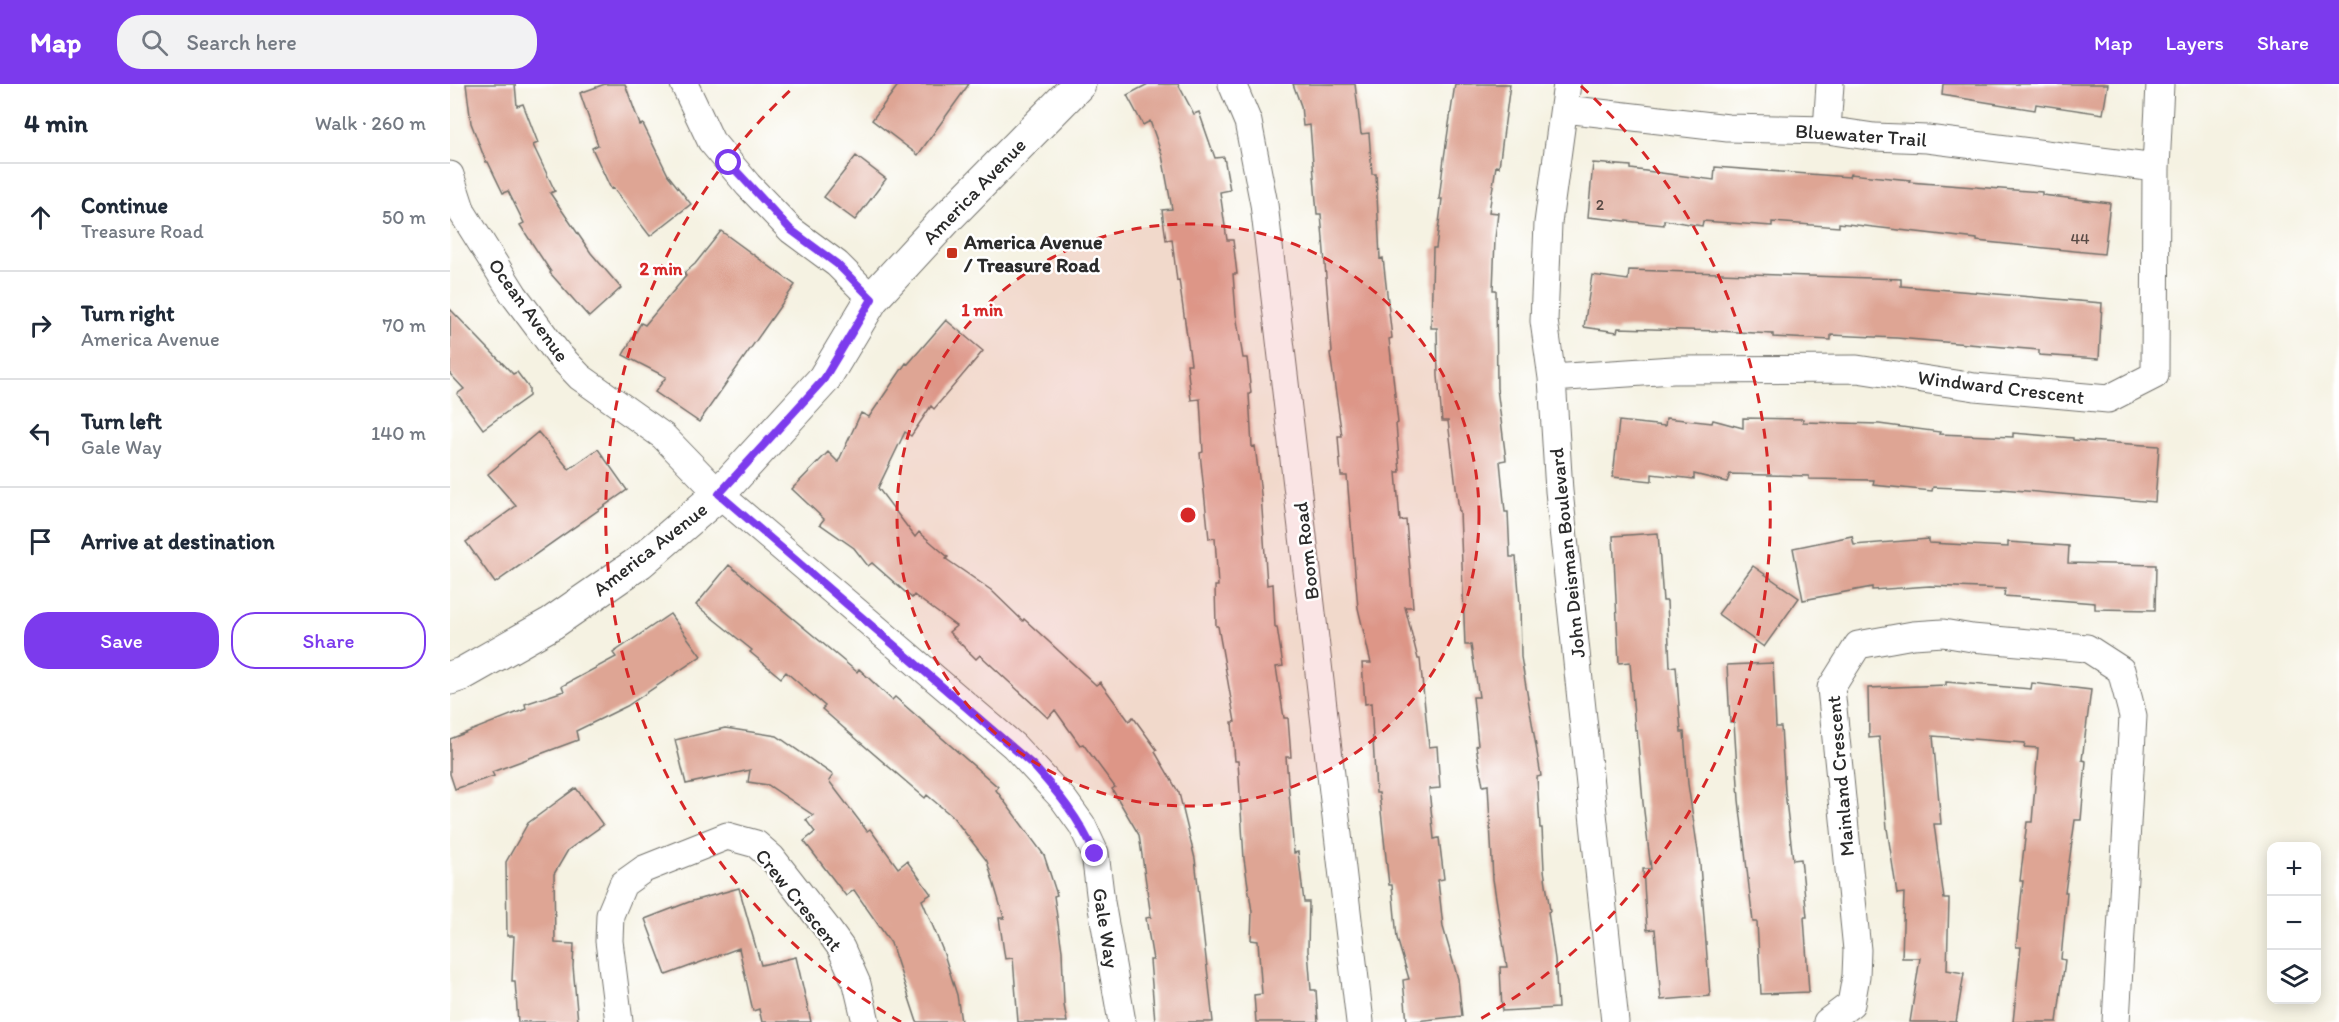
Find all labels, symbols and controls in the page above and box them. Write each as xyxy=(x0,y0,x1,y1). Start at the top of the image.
search box xyxy=(117,15,537,69)
text: Map xyxy=(30,25,81,59)
icon: search xyxy=(138,26,171,59)
text: Search here xyxy=(186,29,297,56)
text: Map xyxy=(2094,30,2133,55)
text: Layers xyxy=(2166,30,2224,55)
text: Share xyxy=(2257,30,2309,55)
text: 4 min xyxy=(24,107,88,139)
text: Walk · 260 m xyxy=(315,111,426,135)
street label: Bluewater Trail xyxy=(1794,118,1928,152)
street label: America Avenue xyxy=(917,133,1031,249)
route start xyxy=(715,149,741,175)
text: Continue xyxy=(81,192,168,219)
house number: 2 xyxy=(1596,195,1605,214)
icon: ahead xyxy=(24,201,57,234)
text: 50 m xyxy=(382,205,426,229)
text: Treasure Road xyxy=(81,219,204,243)
house number: 44 xyxy=(2070,229,2090,248)
place label: America Avenue / Treasure Road xyxy=(963,230,1103,277)
marker: America Avenue / Treasure Road xyxy=(945,246,959,260)
street label: Ocean Avenue xyxy=(483,254,575,366)
text: 2 min xyxy=(640,258,683,280)
text: 1 min xyxy=(961,299,1003,321)
text: Turn right xyxy=(81,300,175,327)
icon: right xyxy=(24,309,57,342)
text: 70 m xyxy=(382,313,426,337)
text: America Avenue xyxy=(81,327,220,351)
street label: Windward Crescent xyxy=(1916,365,2086,409)
text: Turn left xyxy=(81,408,162,435)
icon: left xyxy=(24,417,57,450)
text: 140 m xyxy=(371,421,426,445)
text: Gale Way xyxy=(81,435,162,459)
street label: John Deisman Boulevard xyxy=(1544,447,1590,659)
street label: America Avenue xyxy=(588,497,712,601)
street label: Boom Road xyxy=(1288,500,1324,601)
centre of rings xyxy=(1178,505,1198,525)
icon: arrive xyxy=(24,525,57,558)
text: Arrive at destination xyxy=(81,528,275,555)
button: Save xyxy=(24,612,219,669)
button: Share xyxy=(231,612,426,669)
street label: Mainland Crescent xyxy=(1821,695,1859,857)
route end xyxy=(1081,840,1107,866)
map controls xyxy=(2267,842,2321,1004)
button: + xyxy=(2267,842,2321,896)
street label: Crew Crescent xyxy=(750,844,848,956)
street label: Gale Way xyxy=(1088,886,1124,970)
button: − xyxy=(2267,896,2321,950)
button: layers xyxy=(2267,950,2321,1004)

